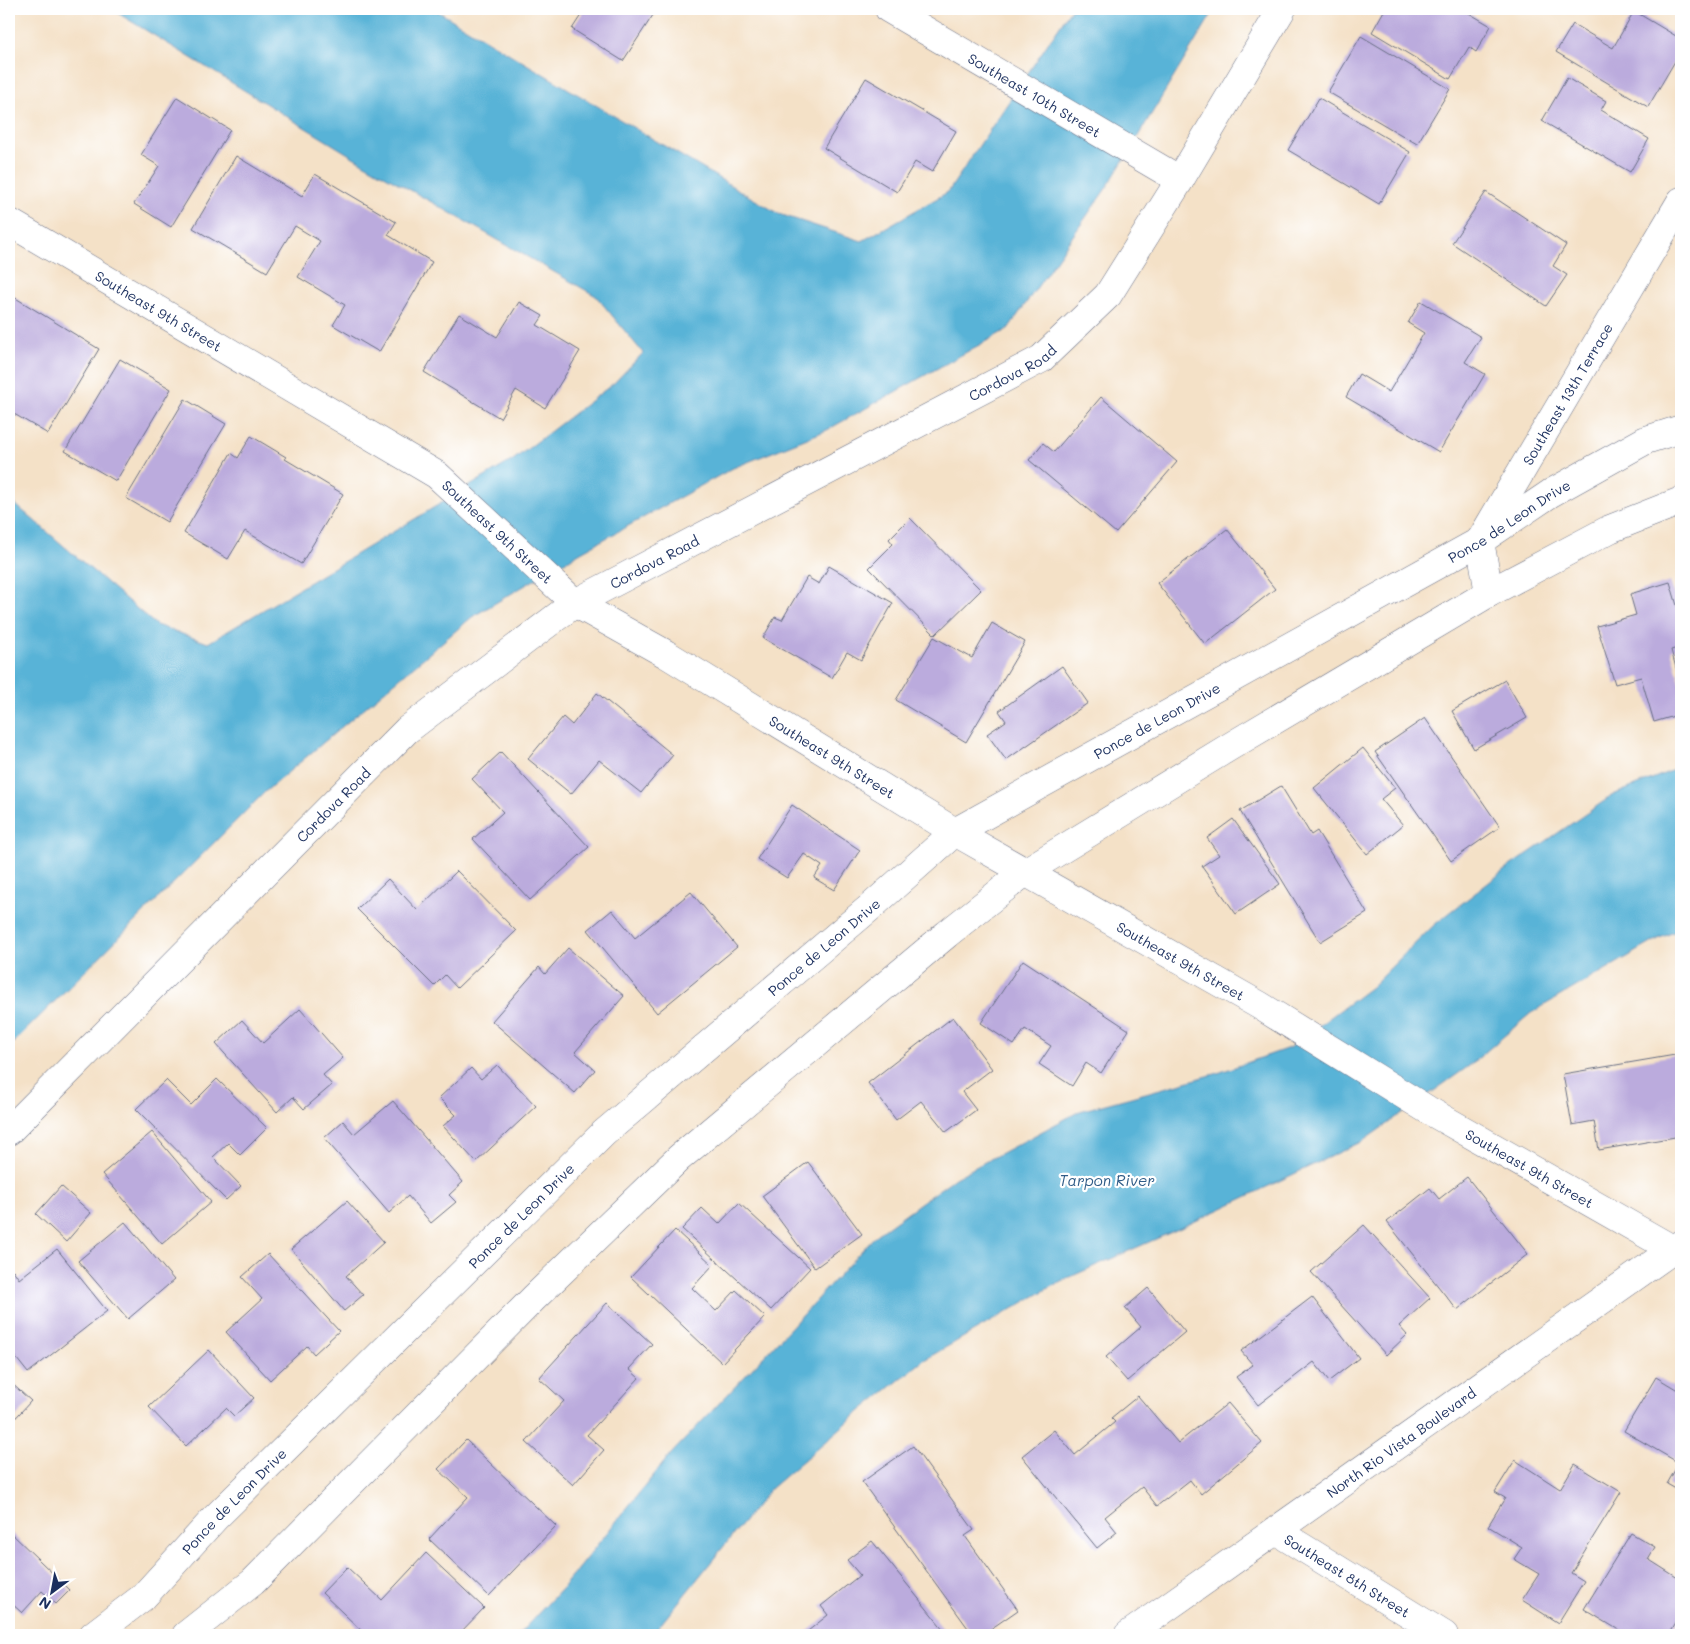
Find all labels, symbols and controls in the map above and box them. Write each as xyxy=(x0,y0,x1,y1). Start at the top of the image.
street label: Southeast 10th Street xyxy=(965,48,1105,141)
street label: Southeast 9th Street xyxy=(92,266,226,355)
street label: Southeast 13th Terrace xyxy=(1518,319,1617,468)
street label: Cordova Road xyxy=(965,340,1060,405)
street label: Southeast 9th Street xyxy=(438,475,557,587)
street label: Ponce de Leon Drive xyxy=(1444,475,1574,567)
street label: Cordova Road xyxy=(606,530,702,593)
street label: Ponce de Leon Drive xyxy=(1090,678,1223,763)
street label: Southeast 9th Street xyxy=(766,710,899,802)
street label: Cordova Road xyxy=(292,763,374,846)
street label: Ponce de Leon Drive xyxy=(763,894,884,1000)
street label: Southeast 9th Street xyxy=(1113,917,1248,1004)
street label: Southeast 9th Street xyxy=(1462,1124,1597,1212)
street label: Ponce de Leon Drive xyxy=(464,1159,578,1272)
water label: Tarpon River xyxy=(1059,1170,1155,1190)
street label: North Rio Vista Boulevard xyxy=(1322,1383,1479,1502)
street label: Ponce de Leon Drive xyxy=(177,1444,290,1558)
street label: Southeast 8th Street xyxy=(1281,1529,1414,1621)
north arrow xyxy=(28,1566,78,1616)
text: N xyxy=(35,1593,54,1614)

